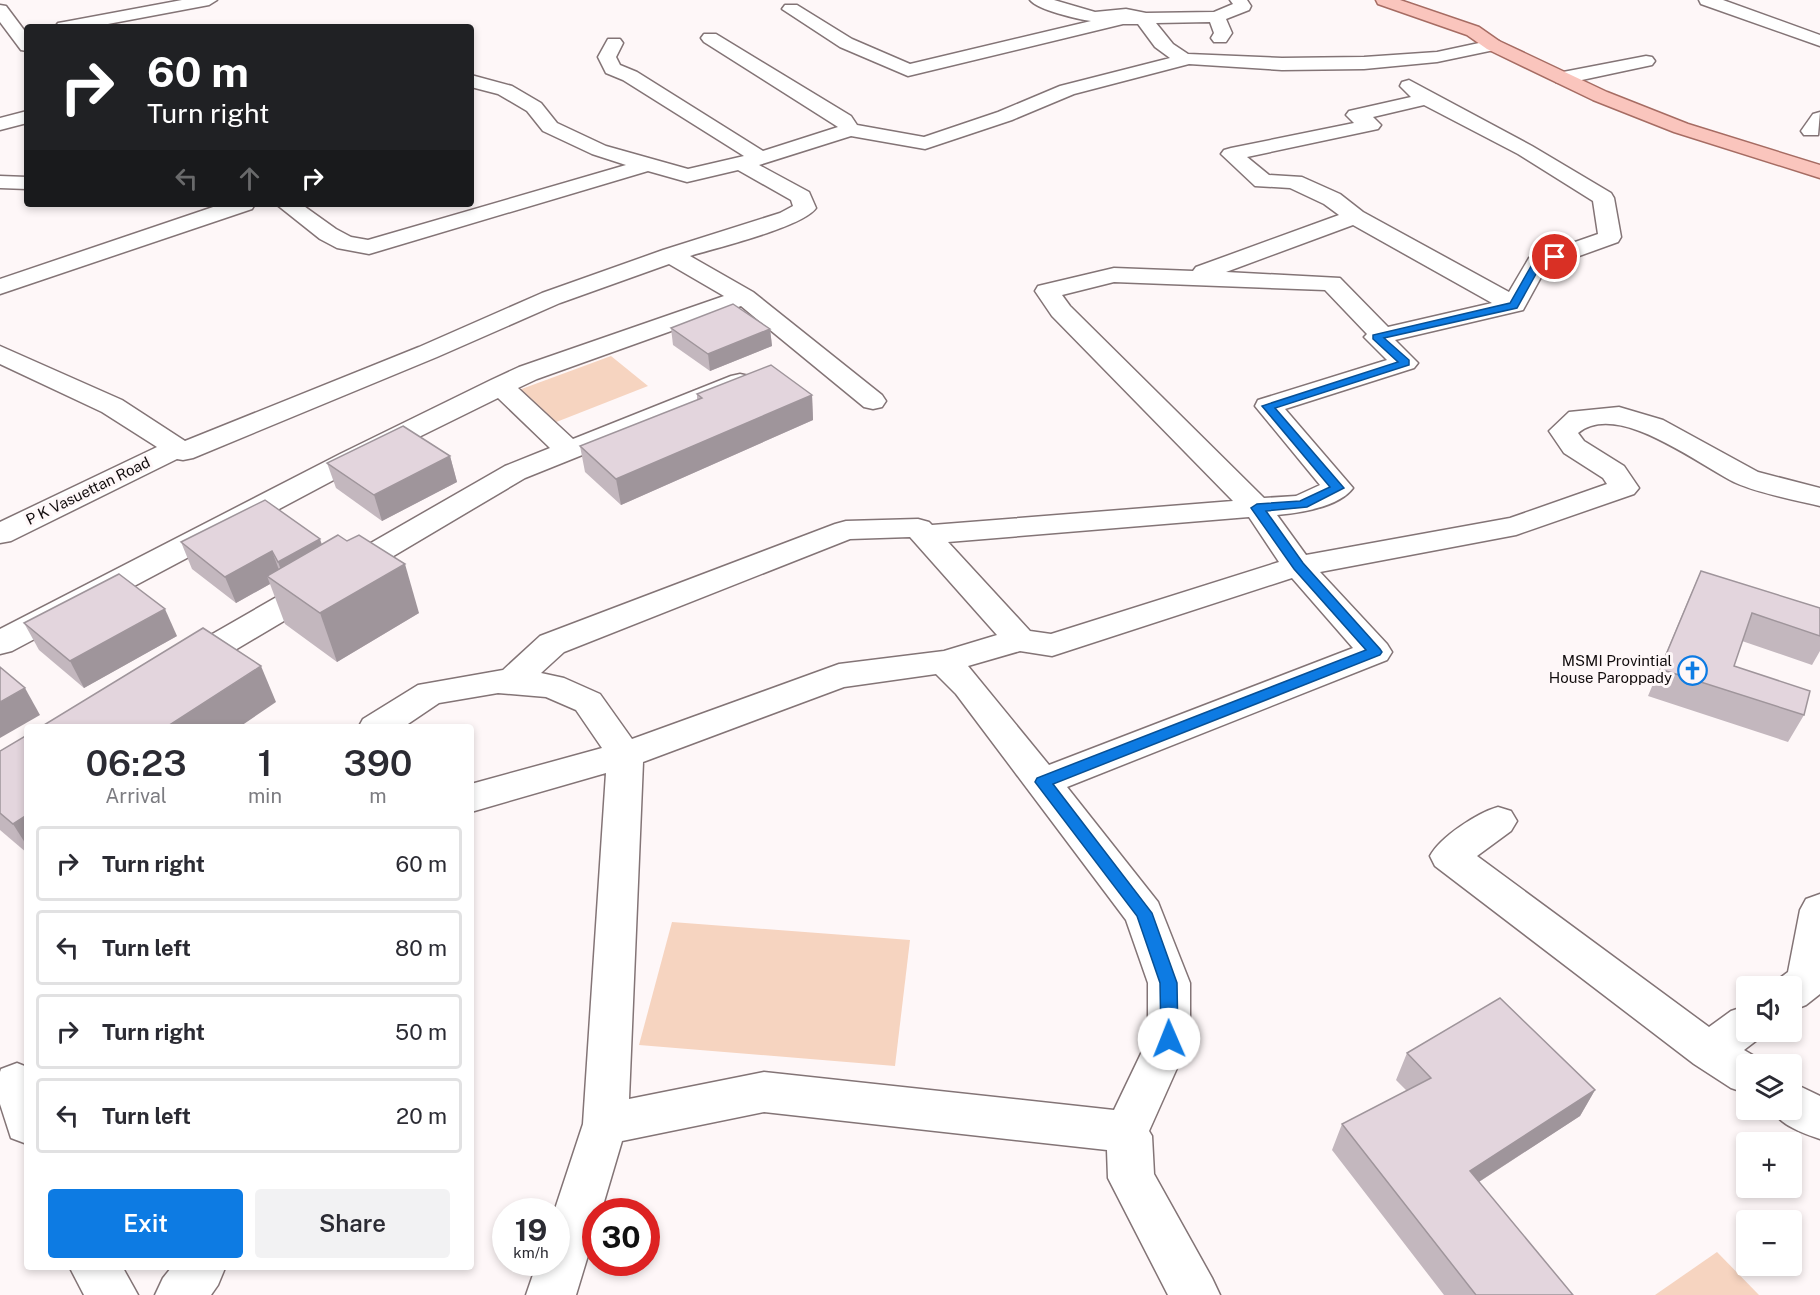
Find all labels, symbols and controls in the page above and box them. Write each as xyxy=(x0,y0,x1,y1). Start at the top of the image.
text: 60 m xyxy=(147,47,249,96)
icon: right xyxy=(48,48,126,126)
text: Turn right xyxy=(147,97,270,129)
icon: left xyxy=(170,162,203,195)
icon: ahead xyxy=(233,162,266,195)
icon: right xyxy=(296,162,329,195)
pin xyxy=(1529,231,1580,282)
icon: arrive xyxy=(1538,240,1571,273)
street label: P K Vasuettan Road xyxy=(23,453,153,528)
place label: MSMI Provintial House Paroppady xyxy=(1549,652,1672,686)
church icon: MSMI Provintial House Paroppady xyxy=(1677,654,1709,686)
text: 06:23 xyxy=(86,742,187,784)
text: 1 xyxy=(257,742,273,784)
text: 390 xyxy=(344,742,412,784)
text: Arrival xyxy=(105,784,167,808)
text: min xyxy=(248,784,282,808)
text: m xyxy=(369,784,387,808)
icon: right xyxy=(51,847,84,880)
text: Turn right xyxy=(102,851,205,877)
text: 60 m xyxy=(396,851,447,877)
icon: left xyxy=(51,931,84,964)
text: Turn left xyxy=(102,935,191,961)
text: 80 m xyxy=(395,935,447,961)
map controls xyxy=(1736,976,1802,1276)
button: sound xyxy=(1736,976,1802,1042)
position arrow xyxy=(1137,1007,1201,1071)
icon: right xyxy=(51,1015,84,1048)
text: Turn right xyxy=(102,1019,205,1045)
text: 50 m xyxy=(395,1019,447,1045)
button: layers xyxy=(1736,1054,1802,1120)
icon: left xyxy=(51,1099,84,1132)
text: Turn left xyxy=(102,1103,191,1129)
text: 20 m xyxy=(396,1103,447,1129)
button: + xyxy=(1736,1132,1802,1198)
button: Exit xyxy=(48,1189,243,1258)
button: Share xyxy=(255,1189,450,1258)
speed limit sign: 30 xyxy=(582,1198,660,1276)
button: − xyxy=(1736,1210,1802,1276)
text: 19 xyxy=(515,1212,547,1248)
text: km/h xyxy=(513,1244,549,1261)

